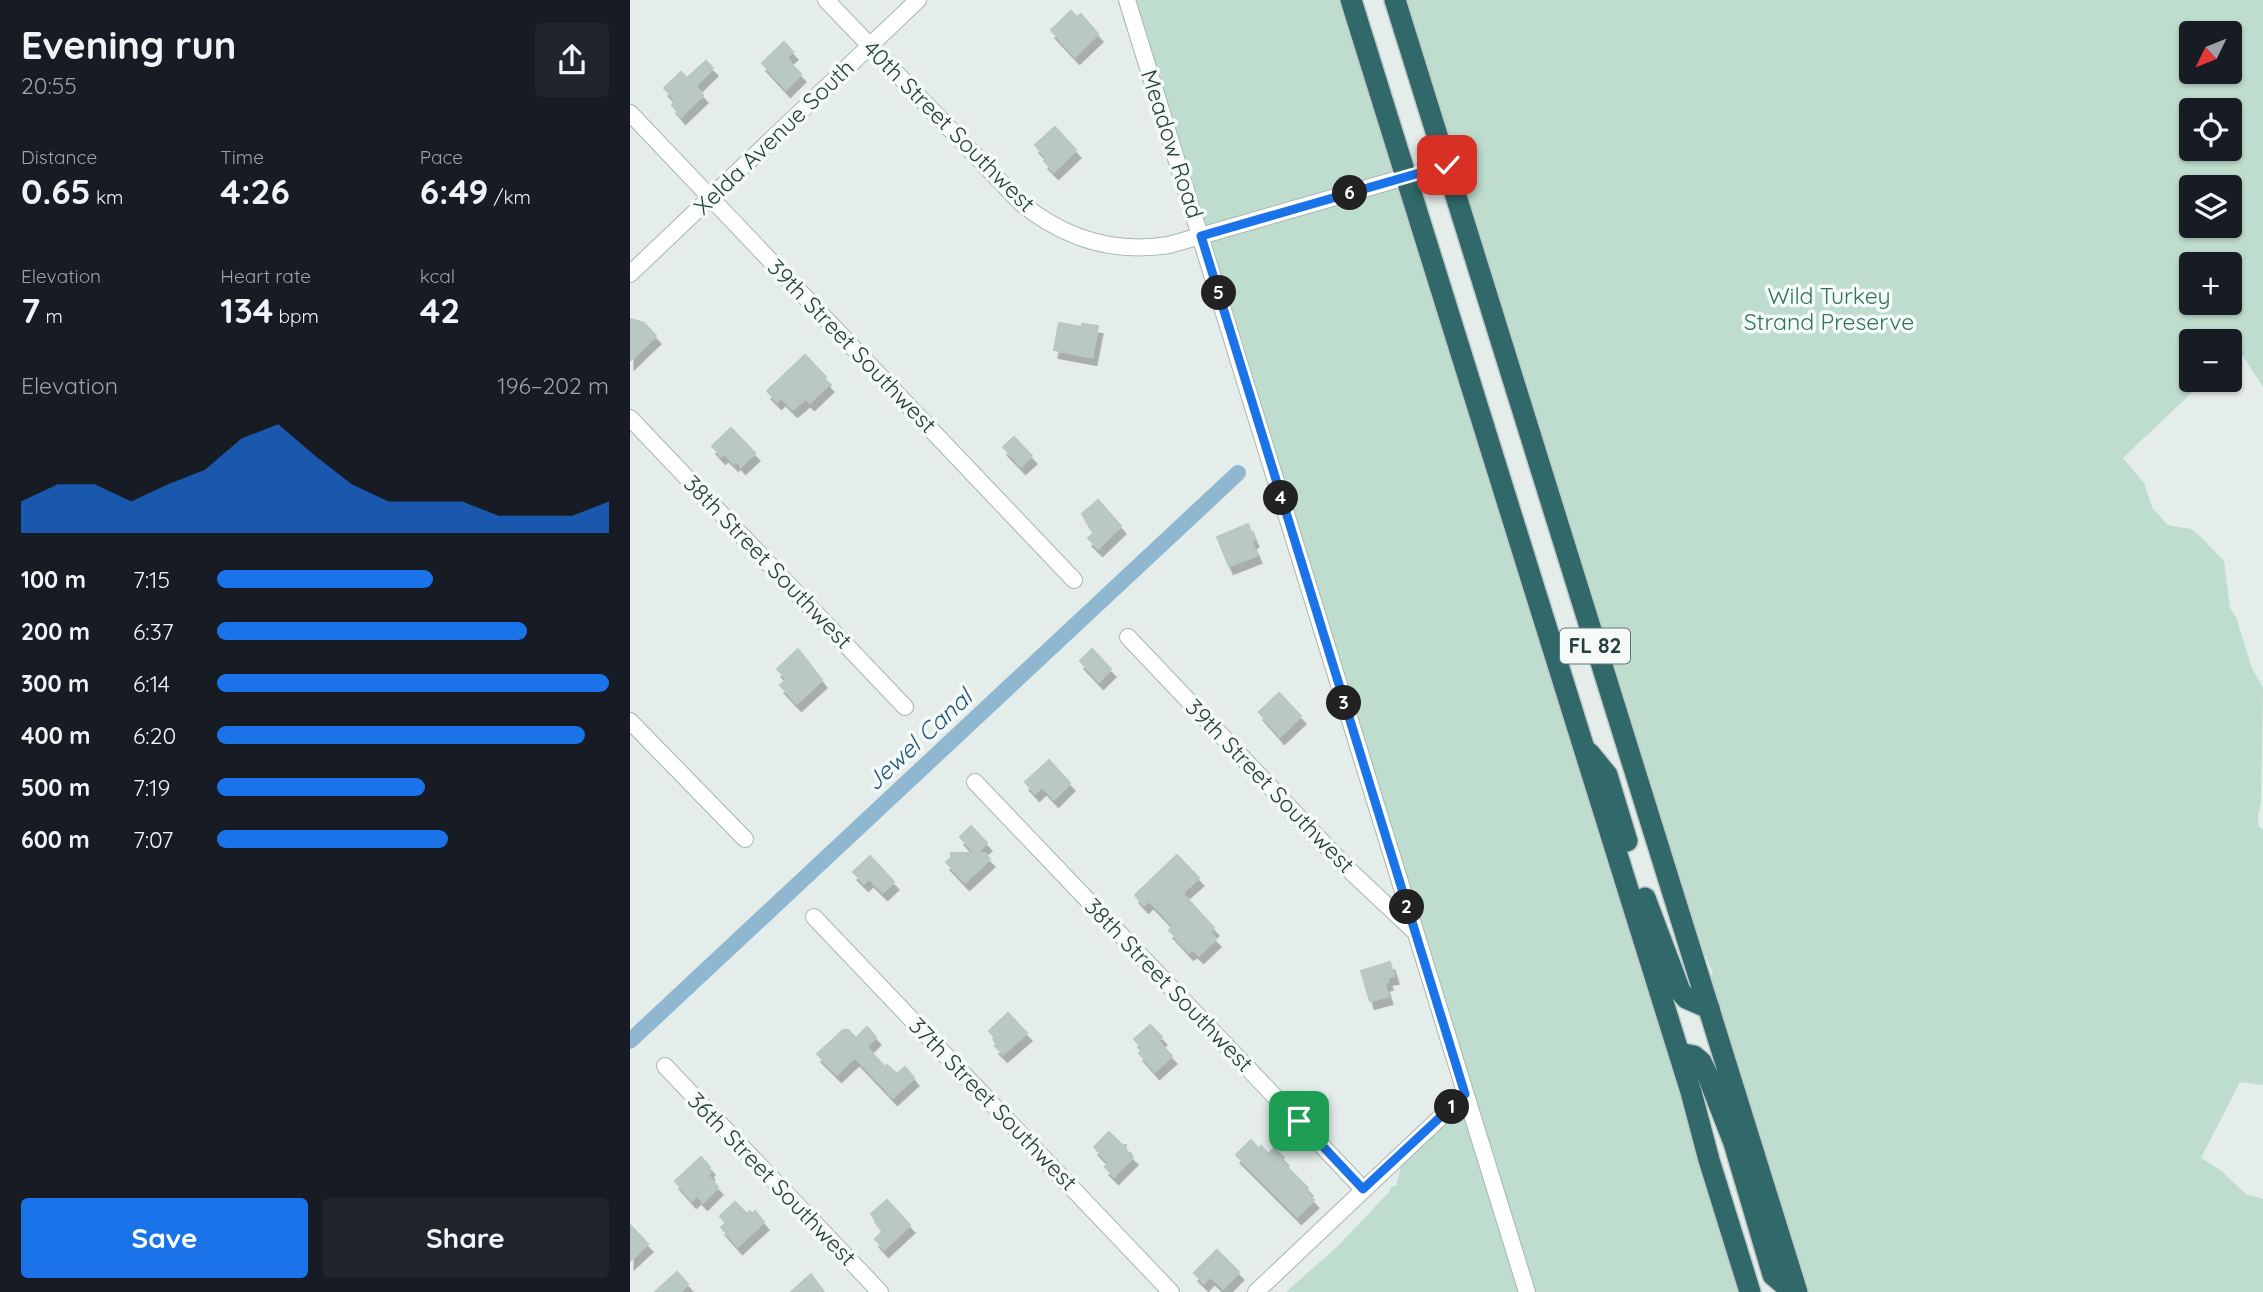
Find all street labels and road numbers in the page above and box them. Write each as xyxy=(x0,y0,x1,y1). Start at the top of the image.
street label: 40th Street Southwest xyxy=(857,33,1042,218)
street label: Xelda Avenue South xyxy=(688,53,860,221)
street label: Meadow Road xyxy=(1135,66,1210,222)
street label: 39th Street Southwest xyxy=(762,253,943,439)
street label: 38th Street Southwest xyxy=(678,469,859,655)
road number: FL 82 xyxy=(1560,628,1630,664)
street label: 39th Street Southwest xyxy=(1180,693,1360,879)
street label: 38th Street Southwest xyxy=(1079,892,1260,1078)
street label: 37th Street Southwest xyxy=(903,1011,1084,1197)
street label: 36th Street Southwest xyxy=(682,1086,863,1272)

